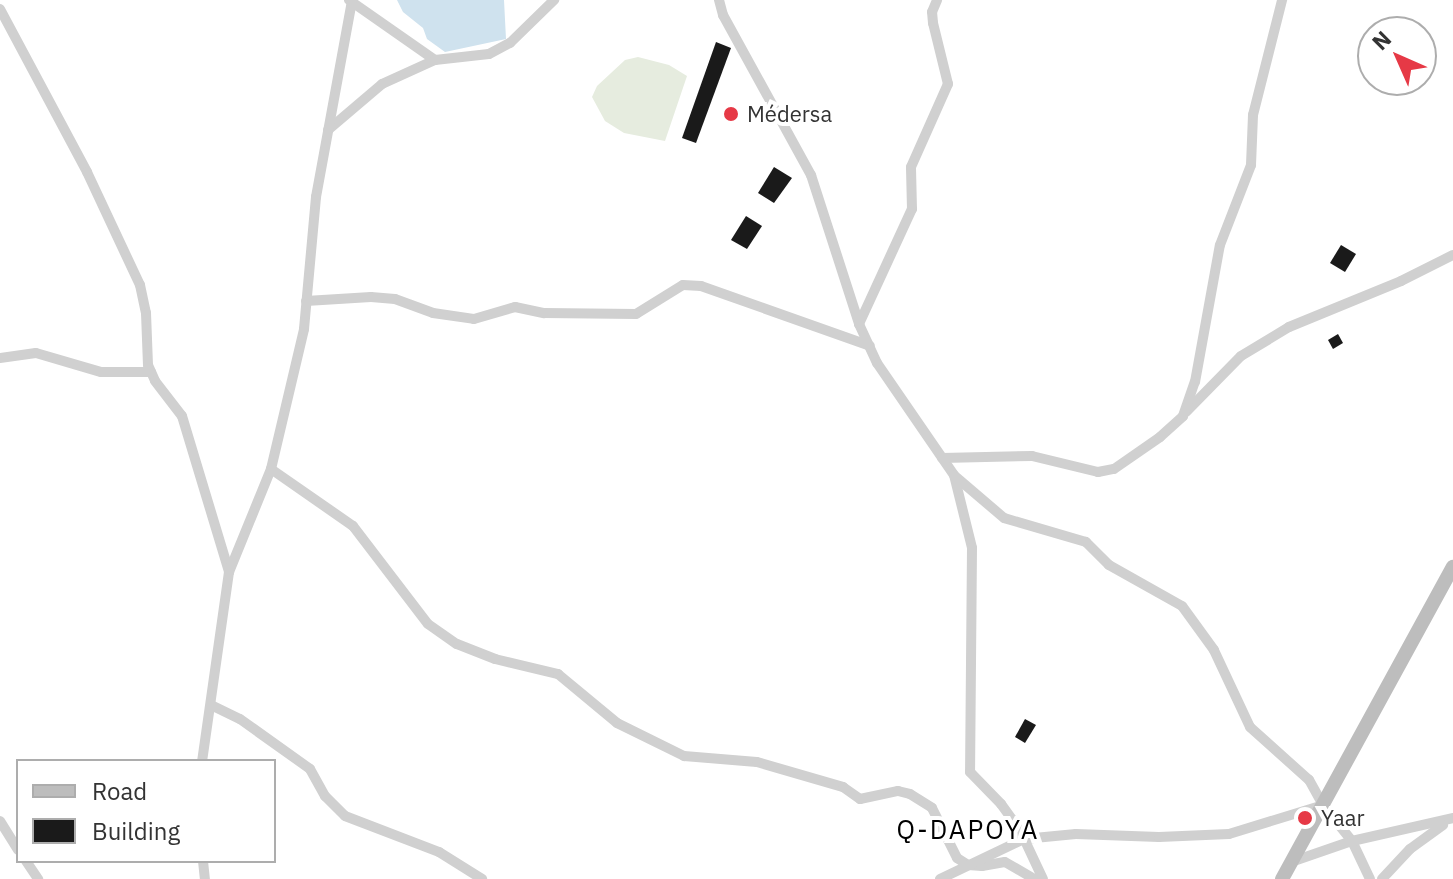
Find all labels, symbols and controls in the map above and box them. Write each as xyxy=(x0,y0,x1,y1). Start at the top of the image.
north arrow xyxy=(1357,16,1437,96)
text: N xyxy=(1365,24,1397,56)
place label: Médersa xyxy=(747,101,832,127)
marker: Médersa xyxy=(722,105,740,123)
legend xyxy=(16,759,276,863)
text: Road xyxy=(92,775,147,807)
place label: Yaar xyxy=(1321,805,1365,831)
marker: Yaar xyxy=(1296,809,1314,827)
district label: Q-DAPOYA xyxy=(896,814,1040,846)
text: Building xyxy=(92,815,180,847)

